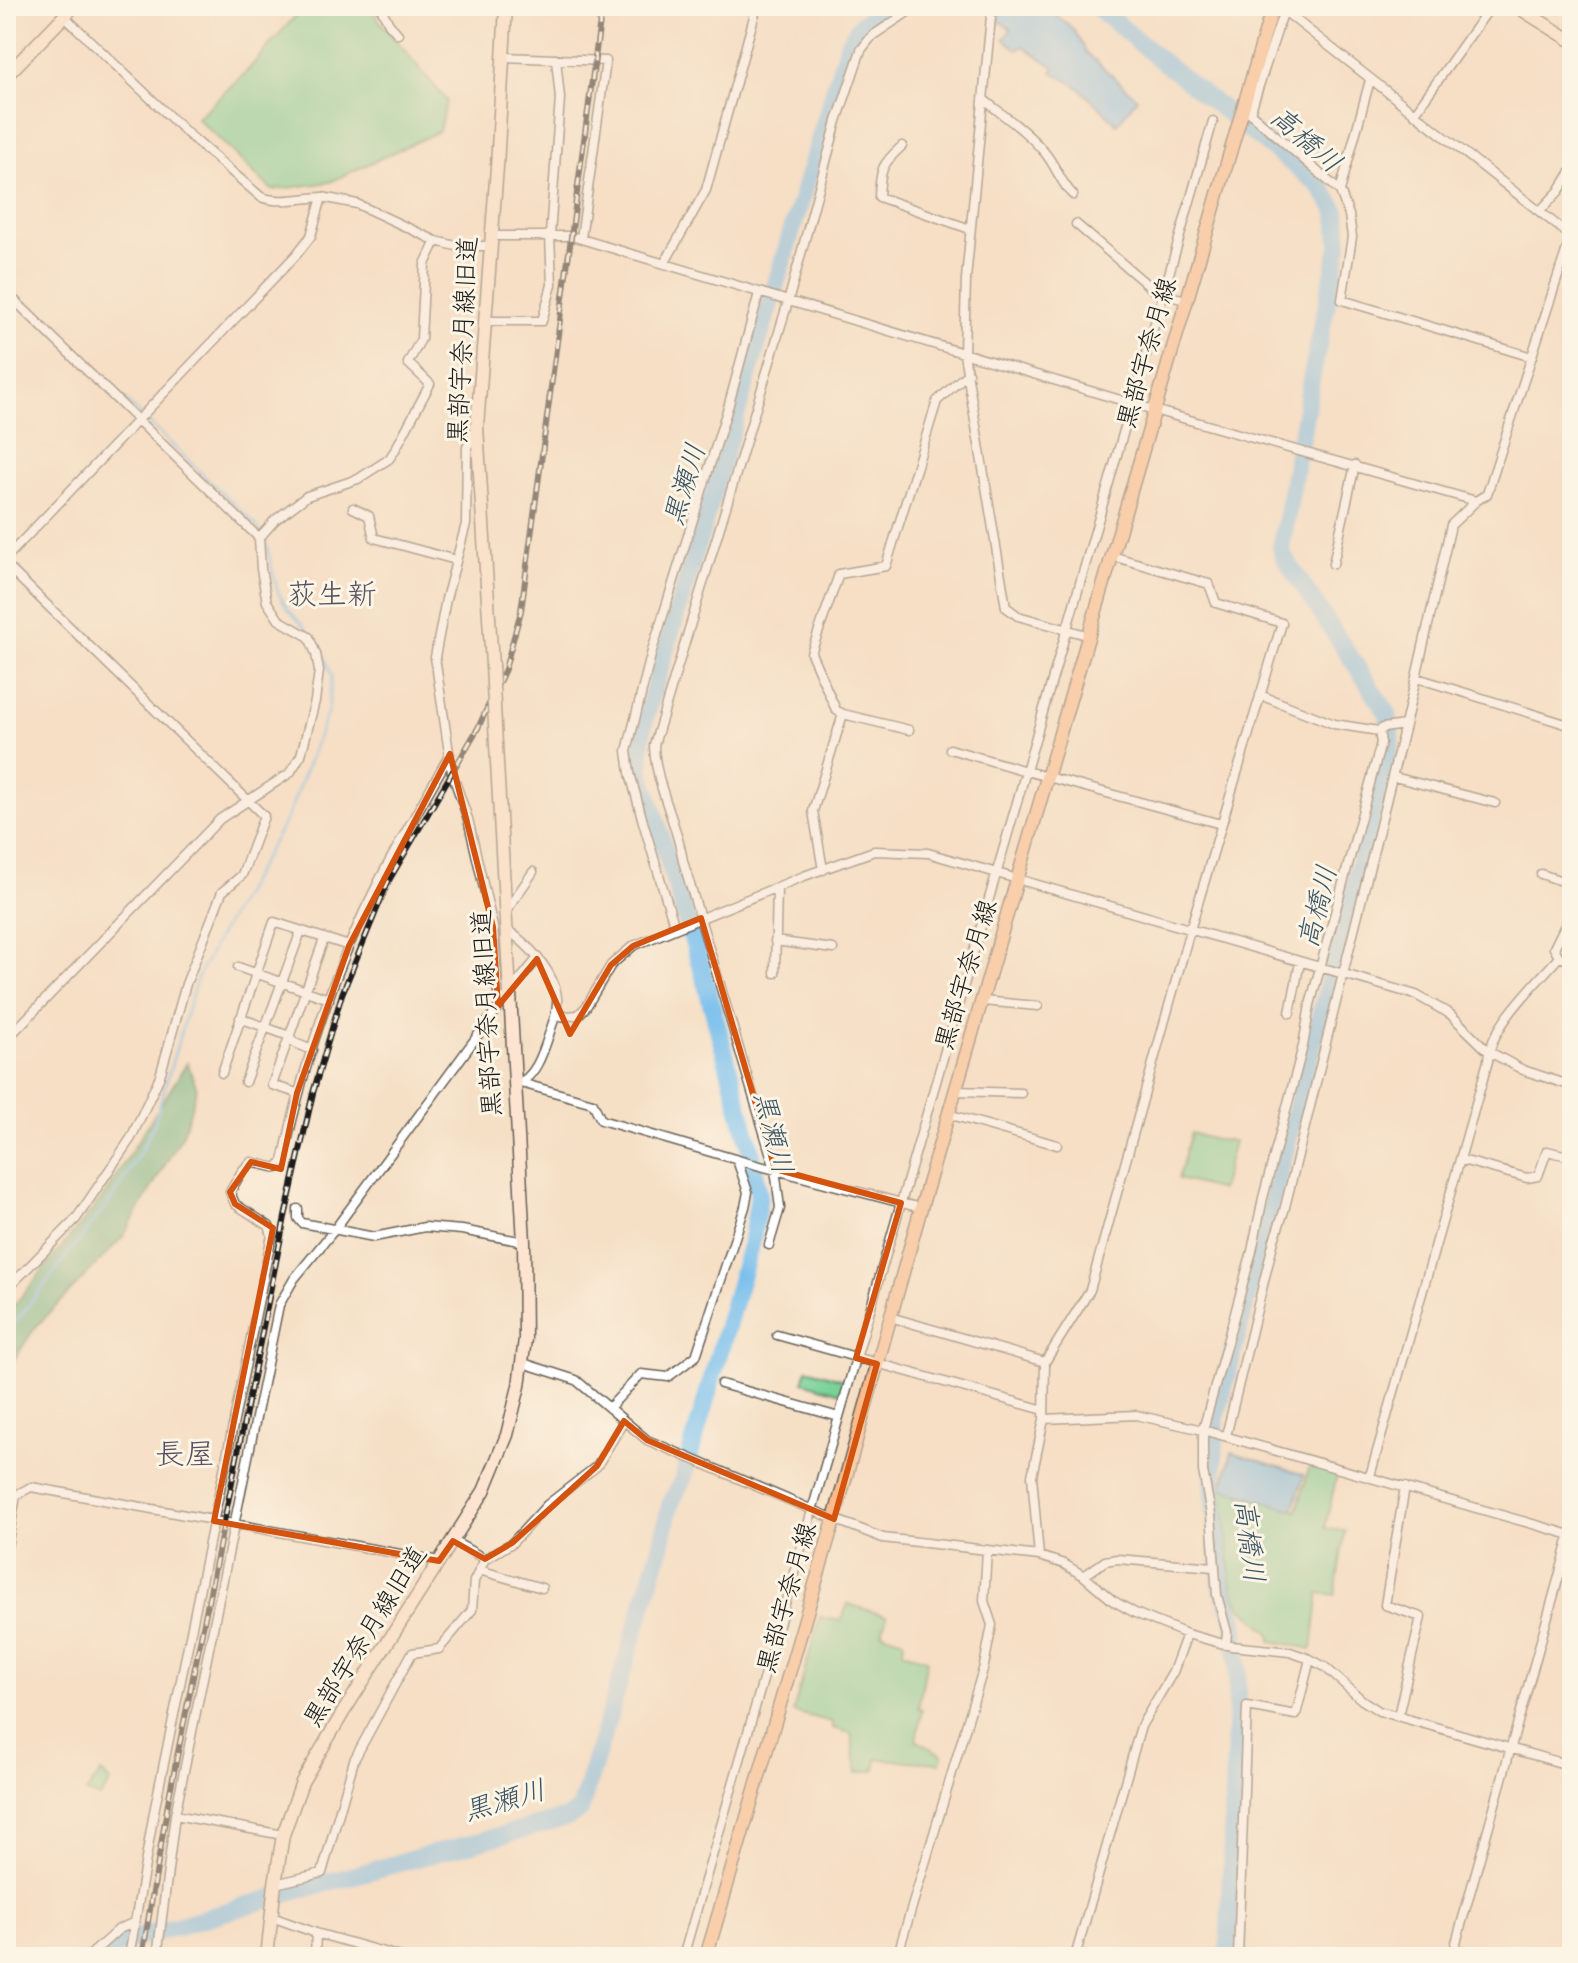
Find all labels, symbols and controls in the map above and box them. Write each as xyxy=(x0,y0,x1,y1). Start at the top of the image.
water label: 高橋川 xyxy=(1261,99,1349,183)
street label: 黒部宇奈月線旧道 xyxy=(442,235,486,445)
street label: 黒部宇奈月線 xyxy=(1110,273,1186,433)
water label: 黒瀬川 xyxy=(656,439,716,531)
district label: 荻生新 xyxy=(287,576,377,615)
water label: 高橋川 xyxy=(1291,862,1347,952)
street label: 黒部宇奈月線 xyxy=(928,895,1006,1055)
street label: 黒部宇奈月線旧道 xyxy=(466,908,510,1118)
water label: 黒瀬川 xyxy=(744,1088,800,1178)
district label: 長屋 xyxy=(155,1436,215,1475)
water label: 高橋川 xyxy=(1225,1497,1271,1585)
street label: 黒部宇奈月線 xyxy=(750,1518,826,1678)
street label: 黒部宇奈月線旧道 xyxy=(296,1540,436,1734)
water label: 黒瀬川 xyxy=(460,1773,550,1831)

